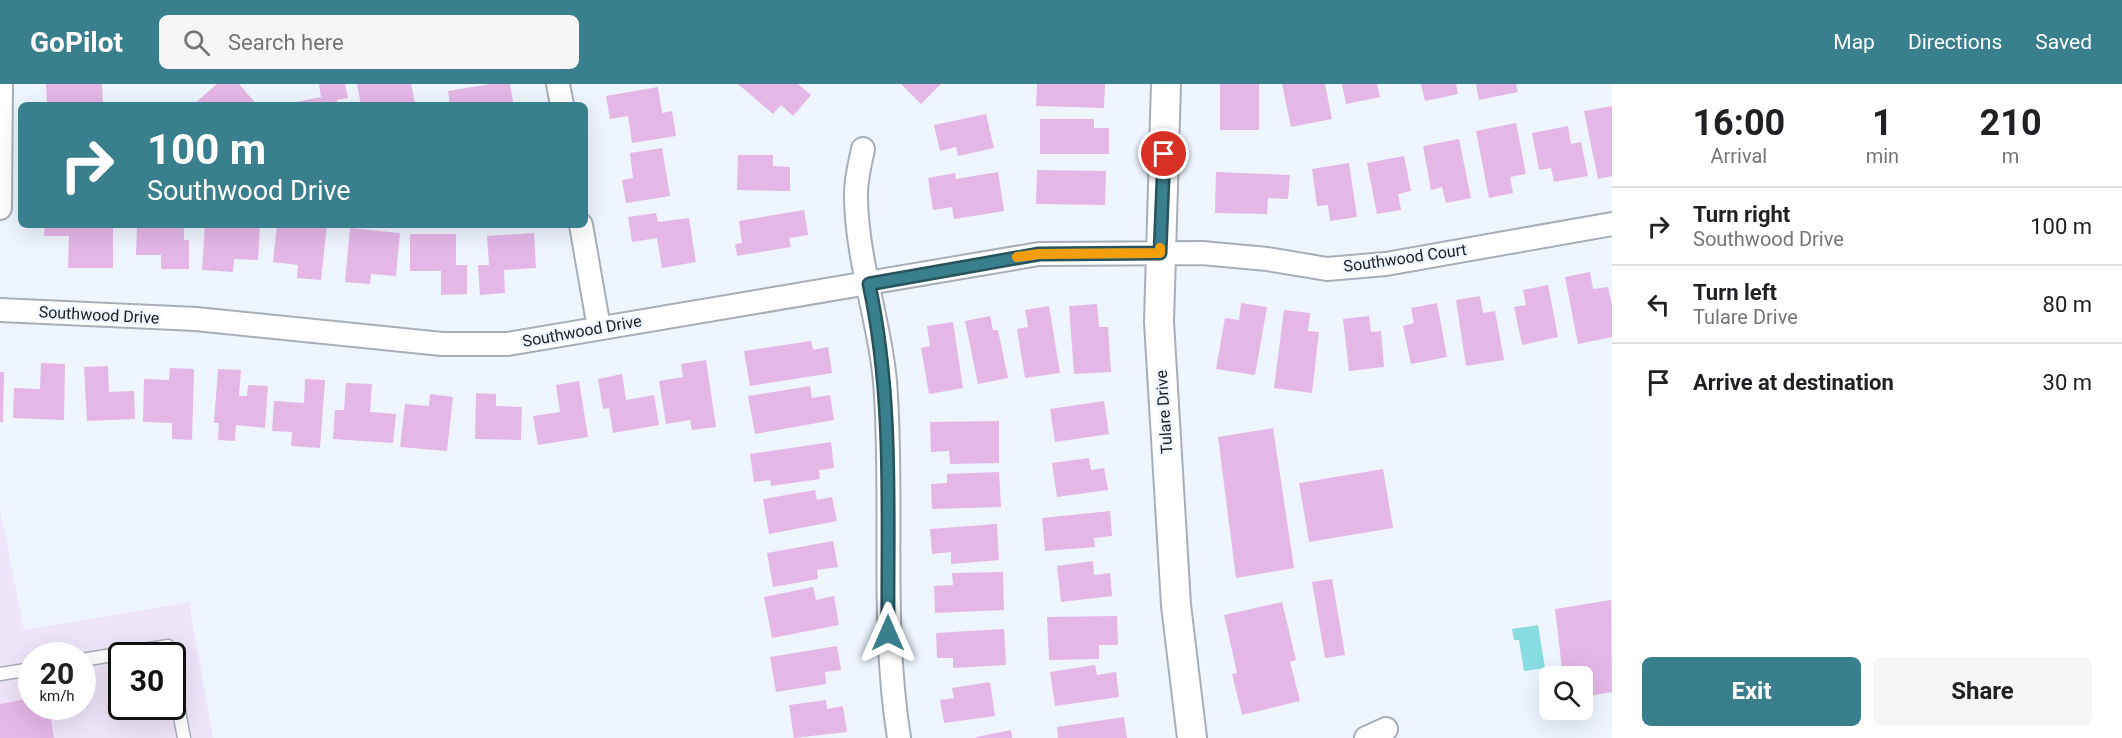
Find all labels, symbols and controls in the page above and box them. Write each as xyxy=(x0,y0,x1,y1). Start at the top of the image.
search box xyxy=(159,15,579,69)
text: GoPilot xyxy=(30,26,123,59)
icon: search xyxy=(180,26,213,59)
text: Search here xyxy=(228,30,344,55)
text: Map xyxy=(1833,30,1875,54)
text: Directions xyxy=(1908,30,2002,54)
text: Saved xyxy=(2035,30,2092,54)
text: 16:00 xyxy=(1692,102,1785,144)
text: 1 xyxy=(1872,102,1893,144)
text: 210 xyxy=(1980,102,2042,144)
text: 100 m xyxy=(147,125,266,174)
icon: right xyxy=(48,126,126,204)
pin xyxy=(1138,128,1189,179)
icon: arrive xyxy=(1147,137,1180,170)
text: Arrival xyxy=(1710,144,1767,168)
text: min xyxy=(1866,144,1899,168)
text: m xyxy=(2002,144,2019,168)
text: Southwood Drive xyxy=(147,175,351,207)
text: Turn right xyxy=(1693,202,1790,227)
icon: right xyxy=(1642,210,1675,243)
text: 100 m xyxy=(2030,214,2092,239)
text: Southwood Drive xyxy=(1693,227,1844,251)
street label: Southwood Court xyxy=(1342,240,1468,276)
text: Turn left xyxy=(1693,280,1777,305)
icon: left xyxy=(1642,288,1675,321)
text: 80 m xyxy=(2043,292,2092,317)
street label: Southwood Drive xyxy=(38,302,160,328)
text: Tulare Drive xyxy=(1693,305,1798,329)
street label: Southwood Drive xyxy=(521,311,643,351)
icon: arrive xyxy=(1642,366,1675,399)
street label: Tulare Drive xyxy=(1152,369,1176,455)
text: Arrive at destination xyxy=(1693,370,1894,395)
text: 30 m xyxy=(2043,370,2092,395)
position arrow xyxy=(856,601,920,665)
speed limit sign: 30 xyxy=(108,642,186,720)
text: 20 xyxy=(40,656,74,691)
button: Exit xyxy=(1642,657,1861,726)
button: Share xyxy=(1873,657,2092,726)
map controls xyxy=(1539,666,1593,720)
button: search xyxy=(1539,666,1593,720)
text: km/h xyxy=(39,687,75,705)

